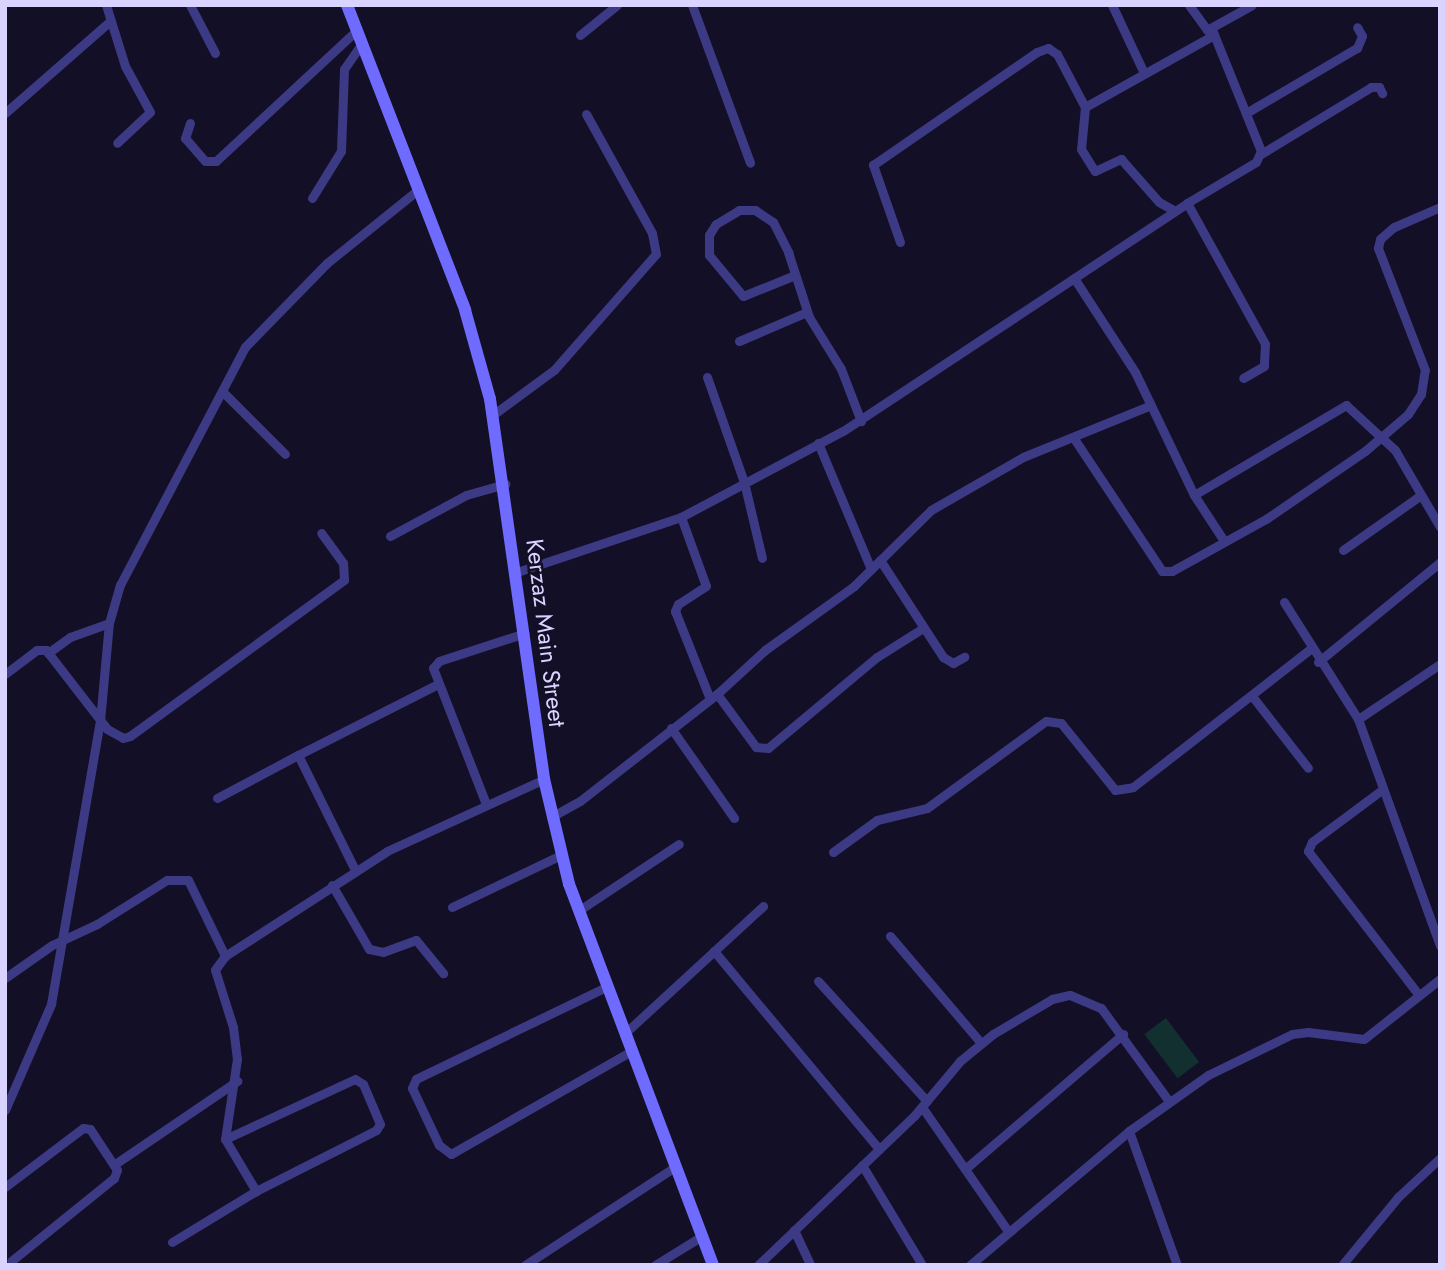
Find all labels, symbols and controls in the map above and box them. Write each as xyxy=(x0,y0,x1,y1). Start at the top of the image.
street label: Kerzaz Main Street xyxy=(520,537,572,729)

